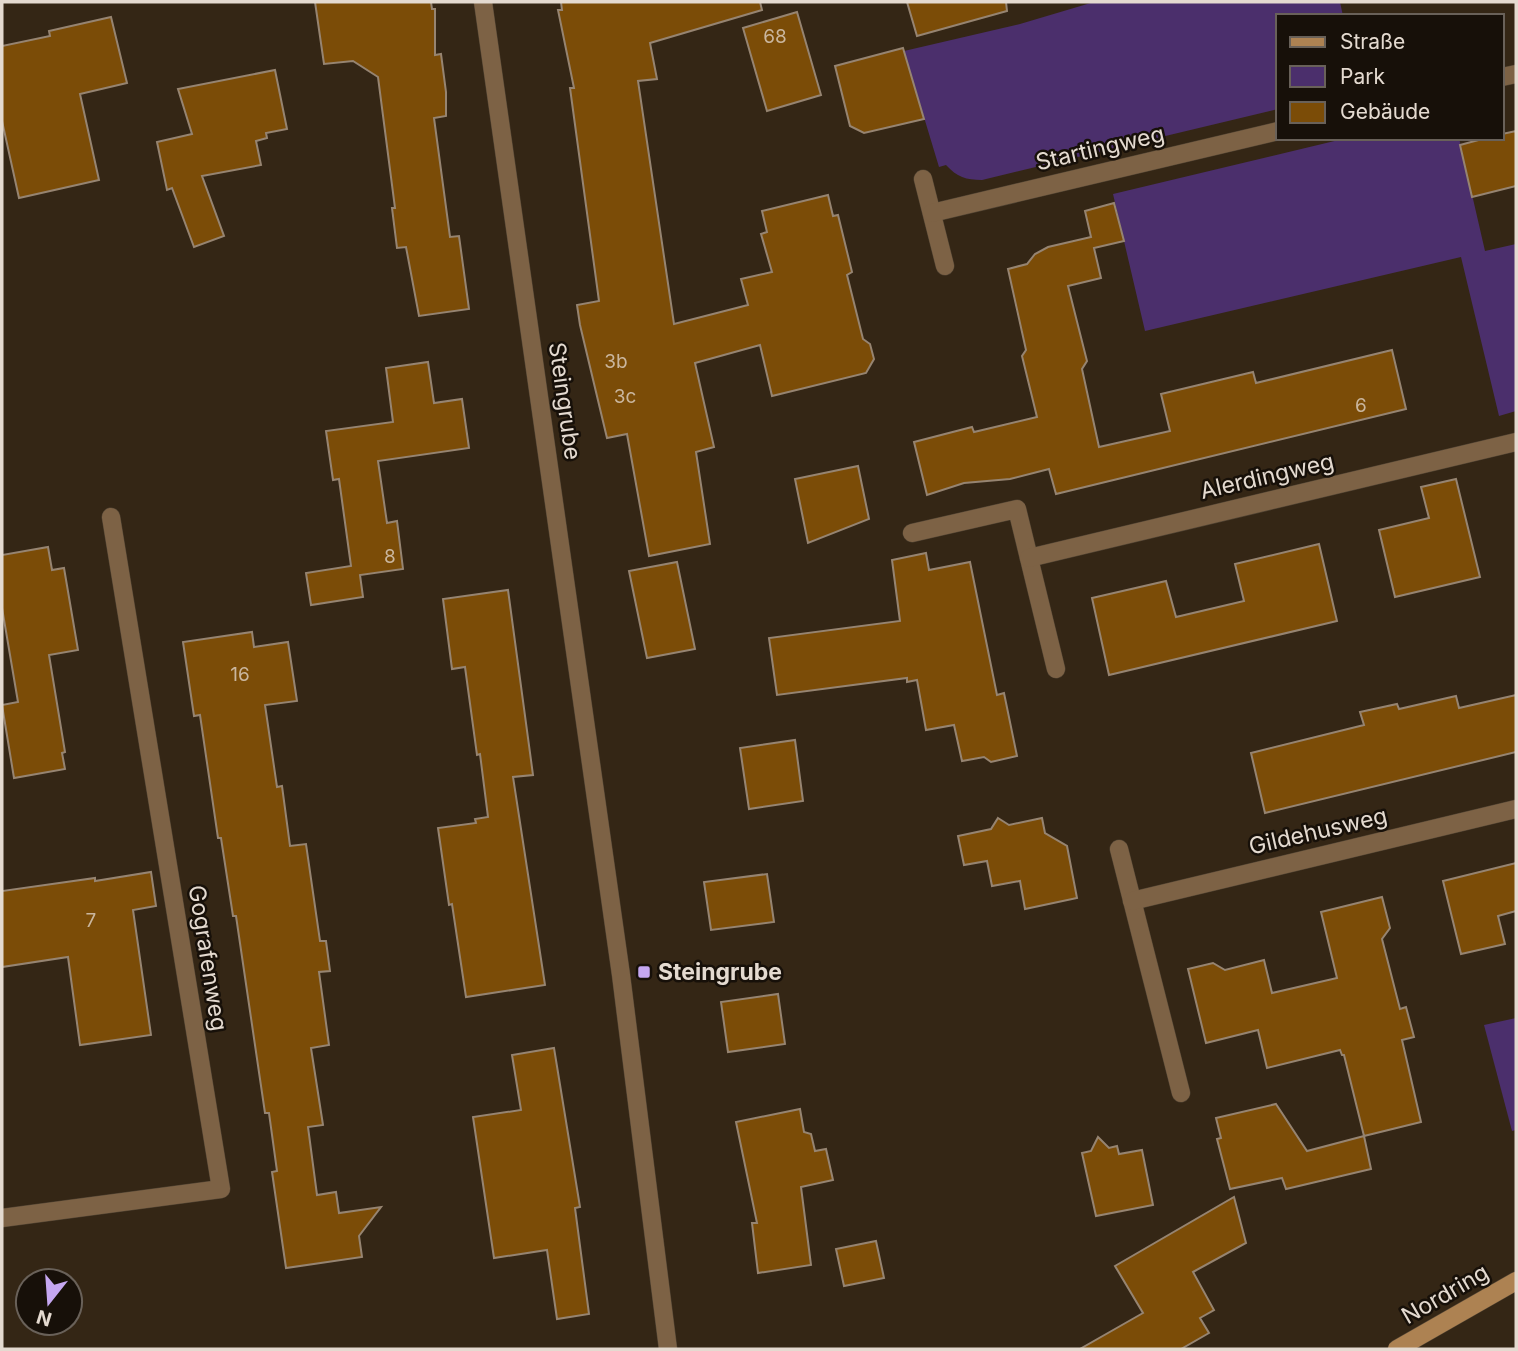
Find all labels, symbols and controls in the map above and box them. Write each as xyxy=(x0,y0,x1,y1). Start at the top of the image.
legend xyxy=(1276,14,1504,140)
house number: 68 xyxy=(763,25,787,48)
text: Straße xyxy=(1340,29,1405,54)
text: Park xyxy=(1340,64,1385,89)
text: Gebäude xyxy=(1340,99,1430,124)
street label: Startingweg xyxy=(1033,120,1167,176)
street label: Steingrube xyxy=(543,340,587,462)
house number: 3b xyxy=(604,350,628,373)
house number: 3c xyxy=(614,385,636,408)
house number: 6 xyxy=(1355,394,1367,417)
street label: Alerdingweg xyxy=(1197,447,1337,505)
house number: 8 xyxy=(384,545,396,568)
house number: 16 xyxy=(230,663,250,686)
street label: Gildehusweg xyxy=(1246,801,1390,861)
street label: Gografenweg xyxy=(183,883,233,1033)
house number: 7 xyxy=(86,909,96,932)
place label: Steingrube xyxy=(658,958,782,986)
marker: Steingrube xyxy=(636,964,652,980)
street label: Nordring xyxy=(1397,1258,1493,1330)
north arrow xyxy=(14,1267,84,1337)
text: N xyxy=(34,1305,54,1331)

